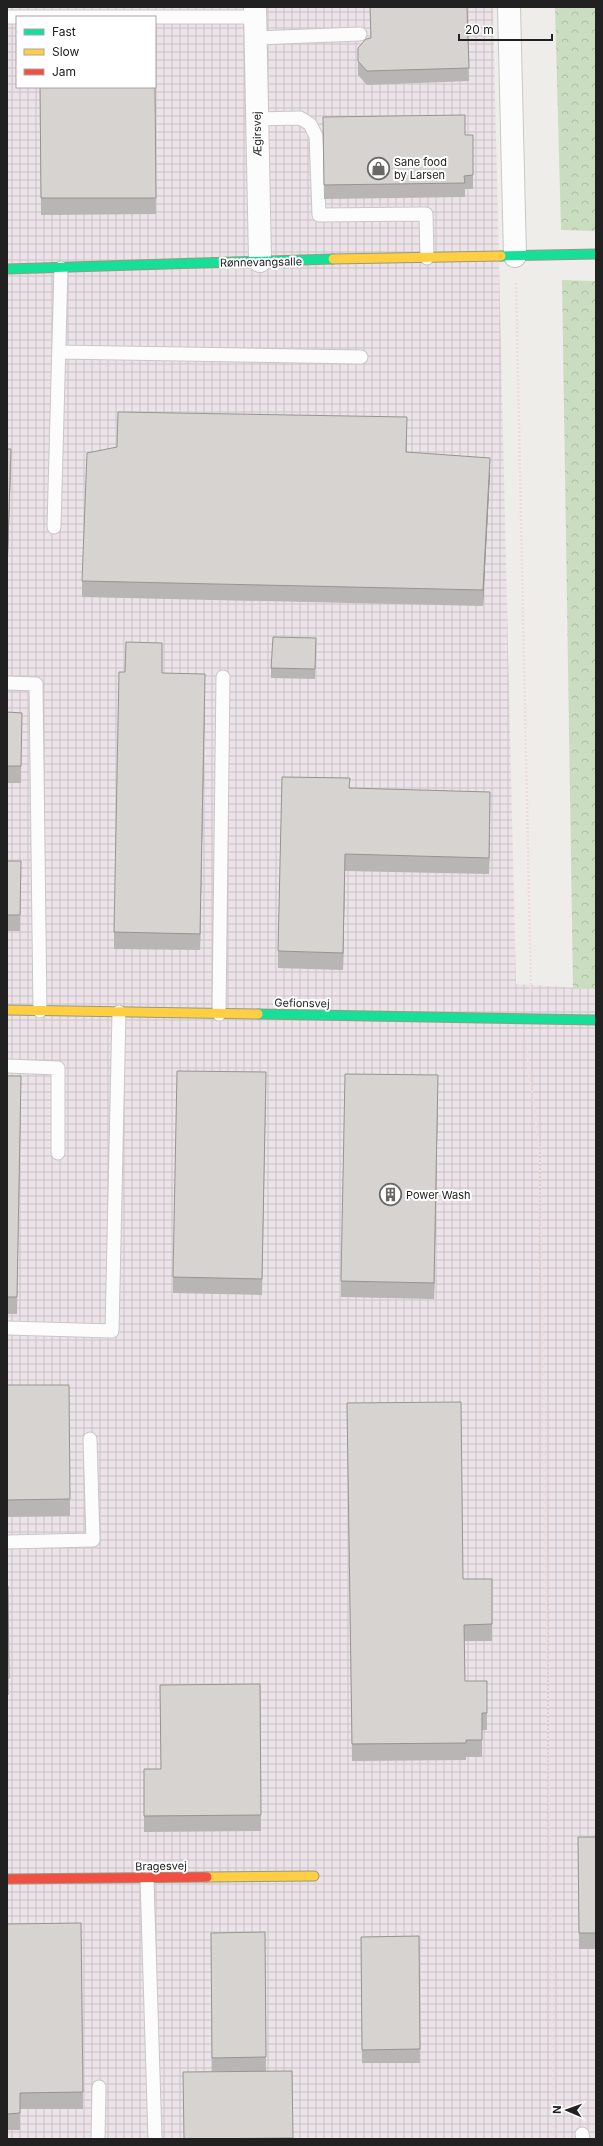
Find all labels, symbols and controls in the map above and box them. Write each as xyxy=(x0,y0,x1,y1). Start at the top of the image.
legend xyxy=(16,16,156,88)
scale bar xyxy=(459,16,552,42)
text: 20 m xyxy=(465,22,494,37)
text: Fast xyxy=(52,24,76,39)
text: Slow xyxy=(52,44,80,59)
text: Jam xyxy=(52,64,76,79)
street label: Ægirsvej xyxy=(250,111,264,157)
shop icon: Sane food by Larsen xyxy=(366,155,392,181)
place label: Sane food by Larsen xyxy=(394,155,447,182)
street label: Rønnevangsalle xyxy=(220,254,302,270)
street label: Gefionsvej xyxy=(274,996,330,1010)
building icon: Power Wash xyxy=(377,1182,403,1208)
place label: Power Wash xyxy=(406,1188,471,1202)
street label: Bragesvej xyxy=(135,1859,187,1873)
north arrow xyxy=(547,2090,587,2130)
text: N xyxy=(550,2105,564,2114)

